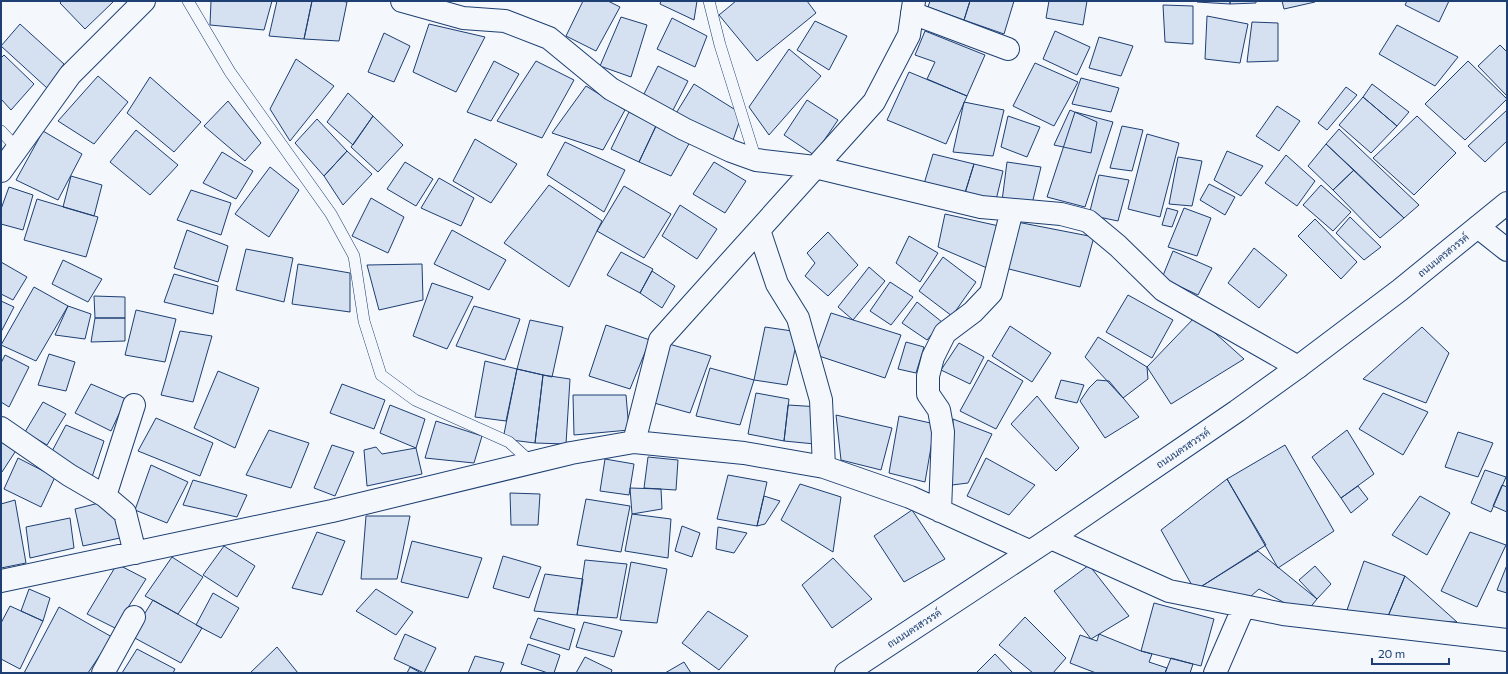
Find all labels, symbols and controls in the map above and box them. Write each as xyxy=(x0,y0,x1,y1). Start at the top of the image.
street label: ถนนนครสวรรค์ xyxy=(1414,230,1471,279)
street label: ถนนนครสวรรค์ xyxy=(1153,425,1212,470)
street label: ถนนนครสวรรค์ xyxy=(884,605,943,650)
scale bar xyxy=(1372,640,1449,666)
text: 20 m xyxy=(1378,646,1405,660)

